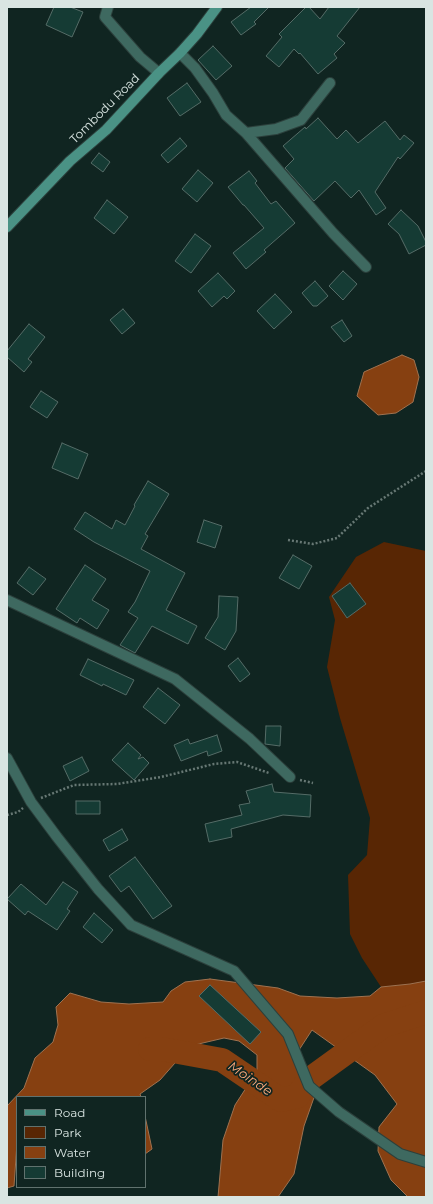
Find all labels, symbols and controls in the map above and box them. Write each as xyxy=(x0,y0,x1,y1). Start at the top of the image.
street label: Tombodu Road xyxy=(67,71,143,147)
water label: Moinde xyxy=(225,1059,275,1099)
legend xyxy=(16,1096,146,1188)
text: Road xyxy=(54,1105,85,1120)
text: Park xyxy=(54,1125,81,1140)
text: Water xyxy=(54,1145,90,1160)
text: Building xyxy=(54,1165,105,1180)

